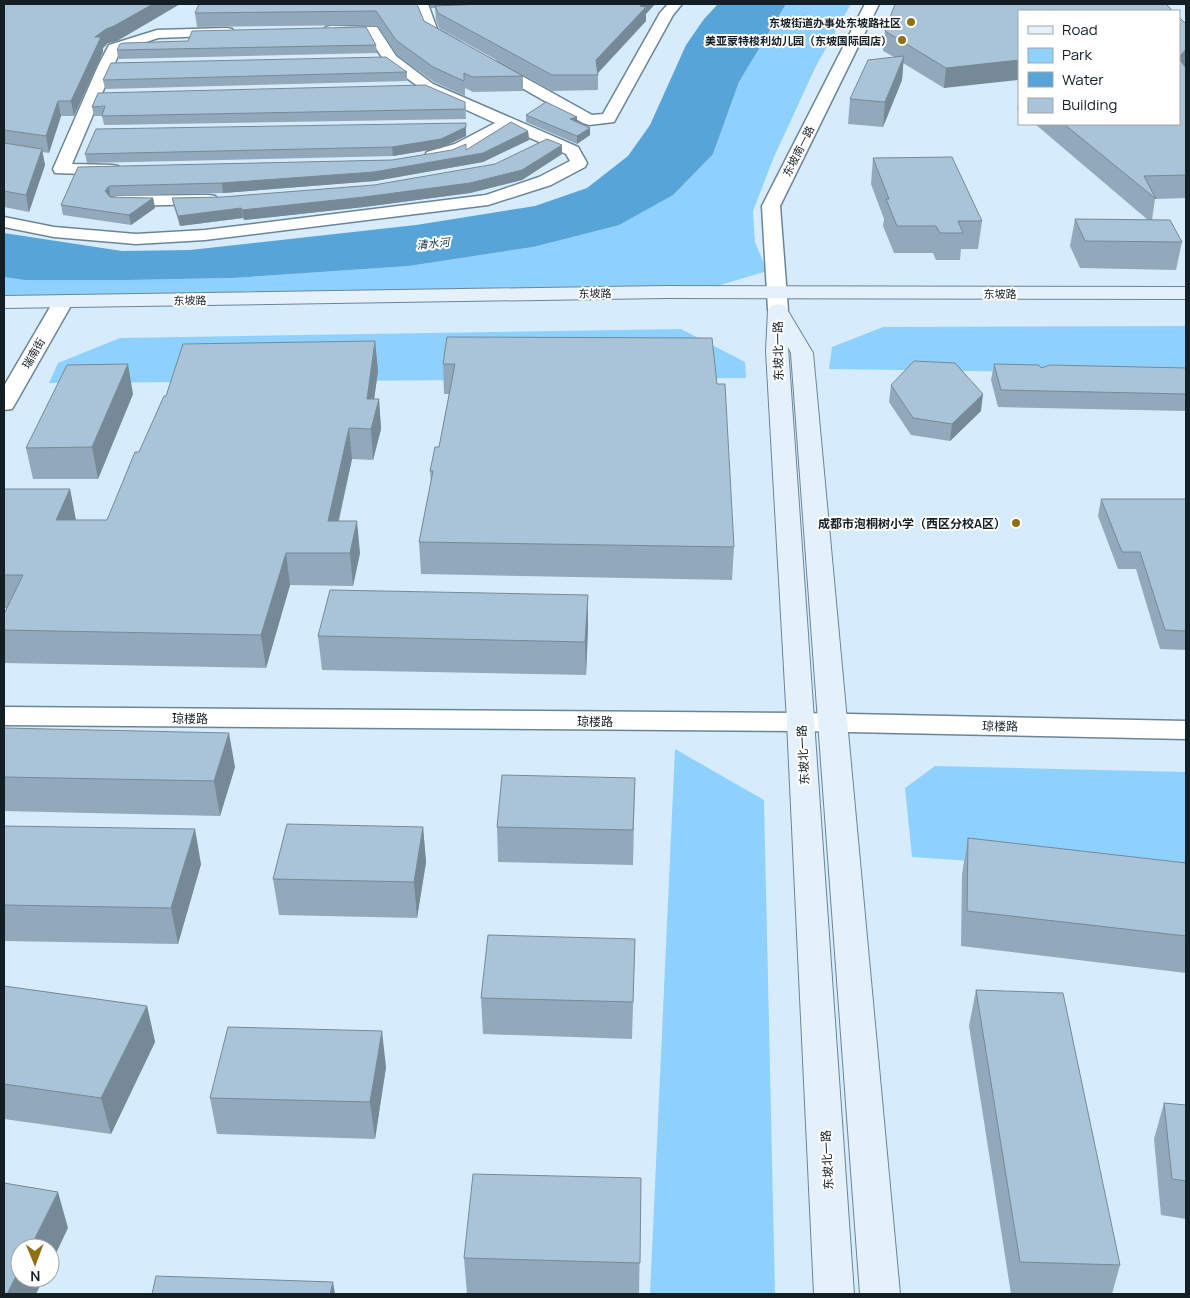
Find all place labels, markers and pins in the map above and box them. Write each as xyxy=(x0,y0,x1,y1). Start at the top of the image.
place label: 东坡街道办事处东坡路社区 xyxy=(769,15,901,30)
marker: 东坡街道办事处东坡路社区 xyxy=(905,16,917,28)
place label: 美亚蒙特梭利幼儿园（东坡国际园店） xyxy=(705,33,892,48)
marker: 美亚蒙特梭利幼儿园（东坡国际园店） xyxy=(896,34,908,46)
place label: 成都市泡桐树小学（西区分校A区） xyxy=(818,515,1006,532)
marker: 成都市泡桐树小学（西区分校A区） xyxy=(1010,517,1022,529)

